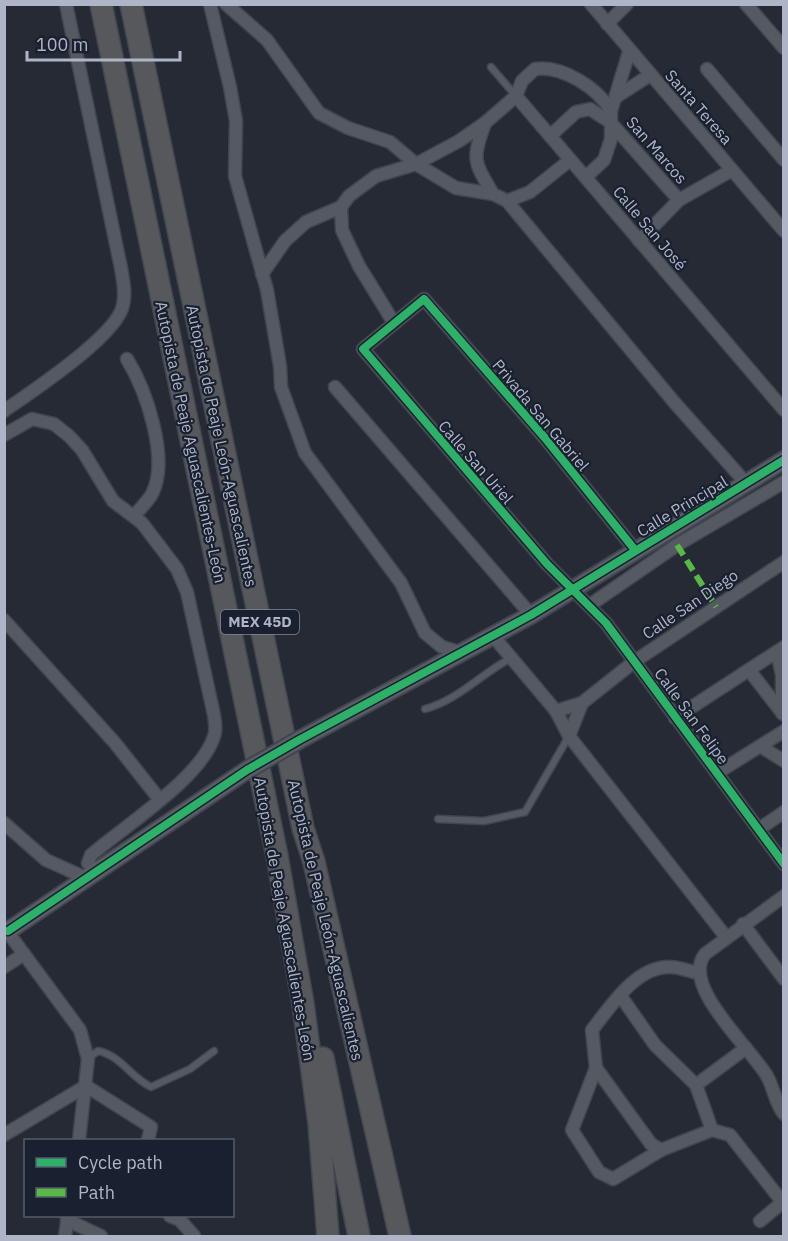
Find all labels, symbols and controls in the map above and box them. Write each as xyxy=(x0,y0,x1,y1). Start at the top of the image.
scale bar xyxy=(27,24,180,62)
text: 100 m xyxy=(36,33,88,56)
street label: Santa Teresa xyxy=(661,65,737,149)
street label: San Marcos xyxy=(622,112,692,188)
street label: Calle San José xyxy=(609,182,691,274)
street label: Autopista de Peaje Aguascalientes-León xyxy=(151,299,231,585)
street label: Autopista de Peaje León-Aguascalientes xyxy=(182,303,262,589)
street label: Privada San Gabriel xyxy=(488,355,594,475)
street label: Calle San Uriel xyxy=(434,416,518,508)
street label: Calle Principal xyxy=(633,471,731,541)
street label: Calle San Diego xyxy=(638,565,742,643)
road number: MEX 45D xyxy=(221,610,299,634)
street label: Calle San Felipe xyxy=(650,664,734,768)
street label: Autopista de Peaje Aguascalientes-León xyxy=(250,776,320,1062)
street label: Autopista de Peaje León-Aguascalientes xyxy=(284,778,368,1062)
legend xyxy=(24,1139,234,1217)
text: Cycle path xyxy=(78,1151,163,1174)
text: Path xyxy=(78,1181,115,1204)

